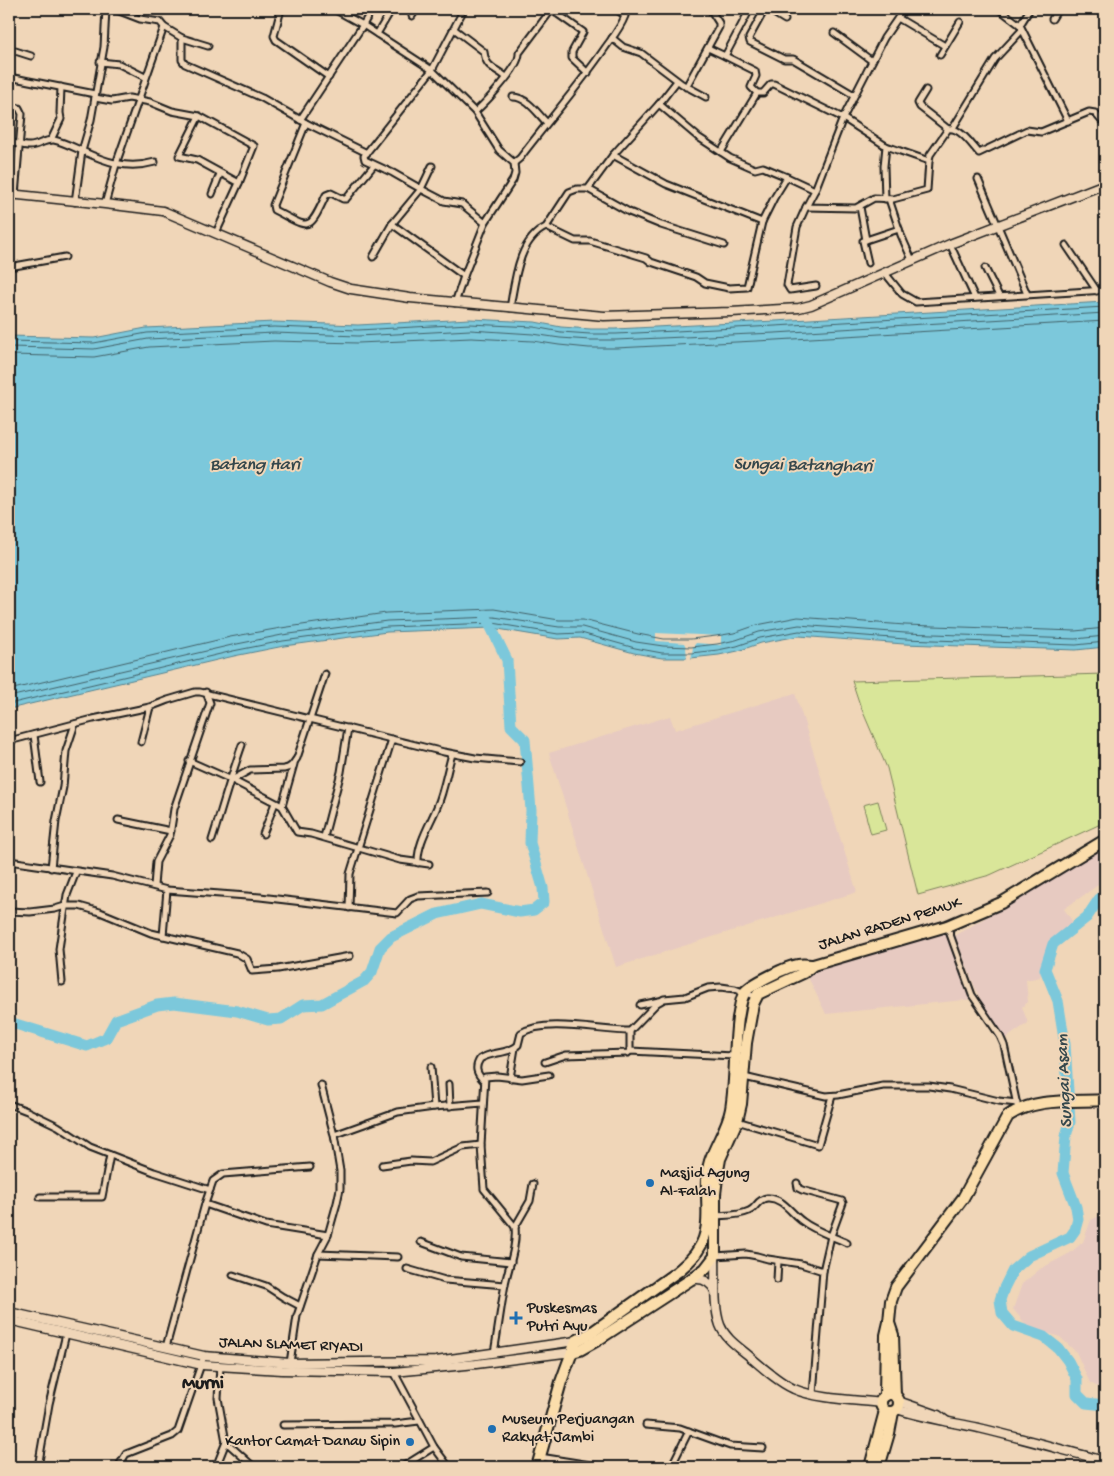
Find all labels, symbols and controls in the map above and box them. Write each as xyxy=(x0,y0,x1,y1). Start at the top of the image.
water label: Sungai Batanghari xyxy=(733,454,875,478)
water label: Batang Hari xyxy=(210,455,302,476)
street label: JALAN RADEN PEMUK xyxy=(817,894,966,956)
water label: Sungai Asam xyxy=(1052,1033,1078,1128)
place label: Masjid Agung Al-Falah xyxy=(660,1165,750,1202)
marker: Masjid Agung Al-Falah xyxy=(644,1177,656,1189)
place label: Puskesmas Putri Ayu xyxy=(526,1300,598,1337)
marker: Puskesmas Putri Ayu xyxy=(509,1311,523,1325)
street label: JALAN SLAMET RIYADI xyxy=(218,1334,364,1358)
district label: Murni xyxy=(182,1373,224,1396)
place label: Museum Perjuangan Rakyat Jambi xyxy=(502,1411,635,1448)
marker: Museum Perjuangan Rakyat Jambi xyxy=(486,1423,498,1435)
place label: Kantor Camat Danau Sipin xyxy=(225,1433,400,1452)
marker: Kantor Camat Danau Sipin xyxy=(404,1436,416,1448)

